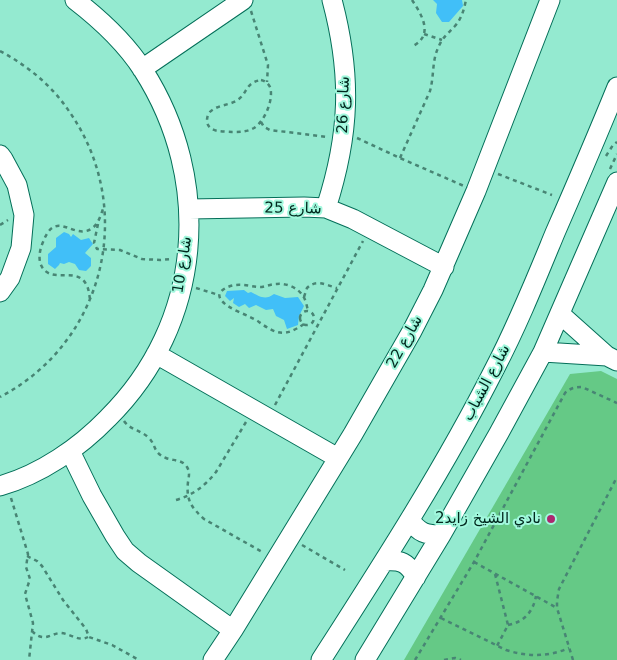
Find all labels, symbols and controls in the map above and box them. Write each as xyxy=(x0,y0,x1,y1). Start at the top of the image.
street label: شارع 26 xyxy=(334,76,354,134)
street label: شارع 25 xyxy=(264,200,322,218)
street label: شارع 10 xyxy=(170,235,196,295)
street label: شارع 22 xyxy=(383,313,427,371)
street label: شارع الشباب xyxy=(459,342,515,424)
place label: نادي الشيخ زايد2 xyxy=(435,510,541,528)
marker: نادي الشيخ زايد2 xyxy=(545,513,557,525)

